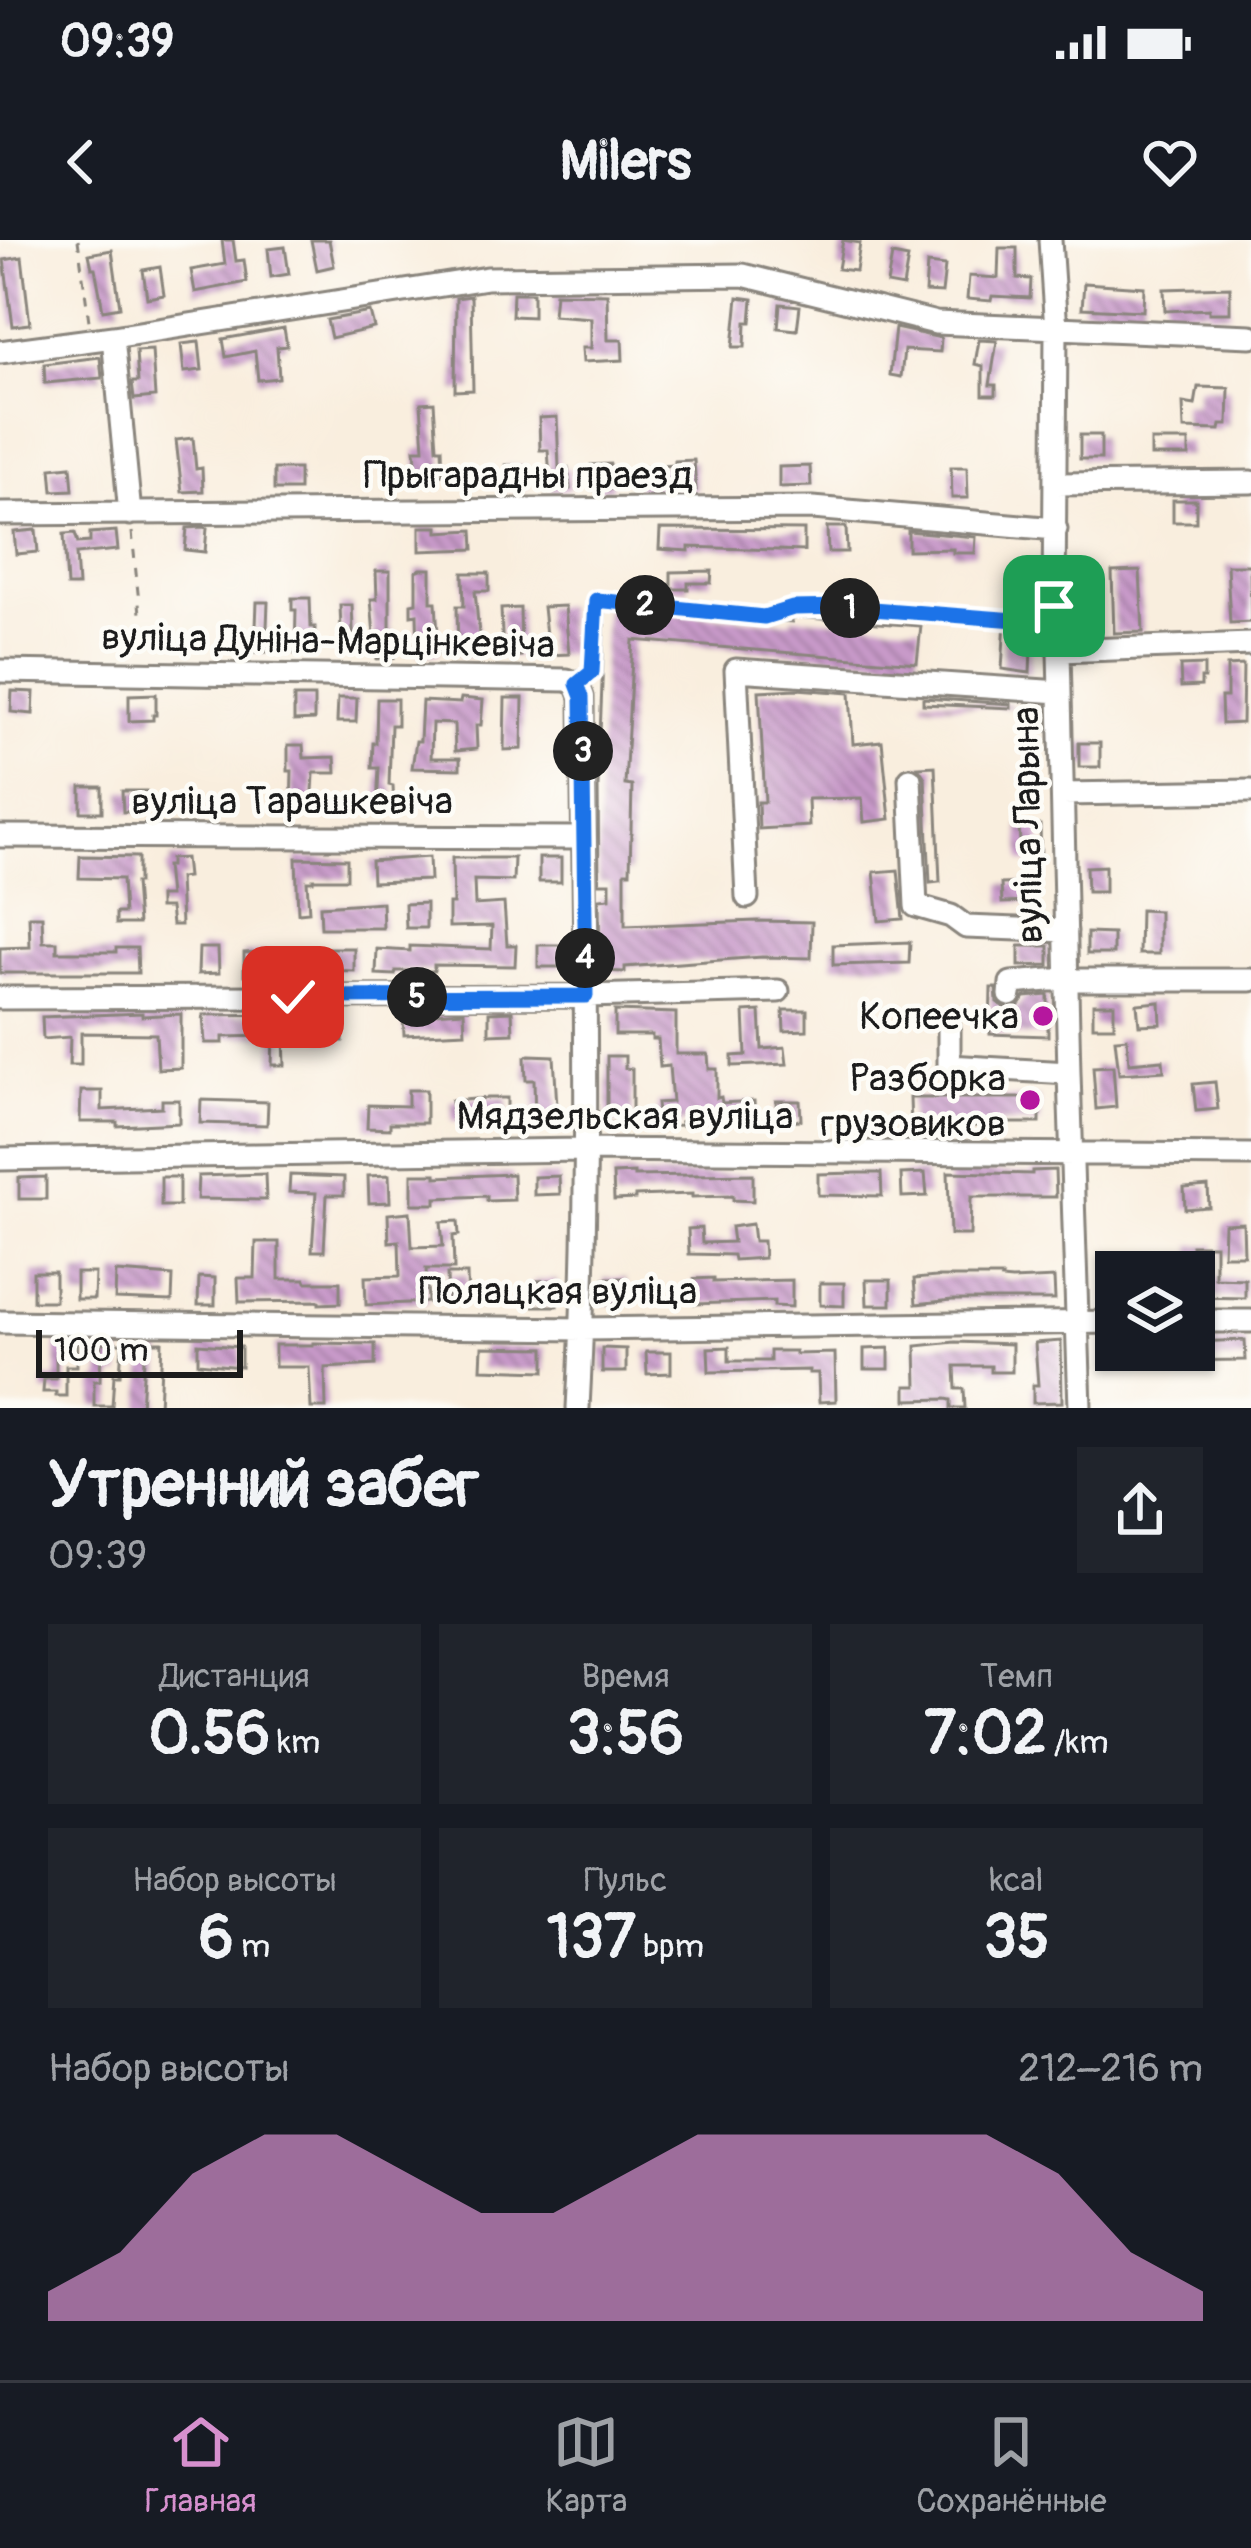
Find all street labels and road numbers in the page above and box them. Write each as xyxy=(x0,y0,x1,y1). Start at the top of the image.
street label: Прыгарадны праезд xyxy=(363,451,693,500)
street label: вуліца Дуніна-Марцінкевіча xyxy=(101,613,555,669)
street label: вуліца Ларына xyxy=(1001,706,1055,944)
street label: вуліца Тарашкевіча xyxy=(131,777,453,826)
street label: Мядзельская вуліца xyxy=(456,1092,794,1141)
street label: Полацкая вуліца xyxy=(419,1267,697,1316)

